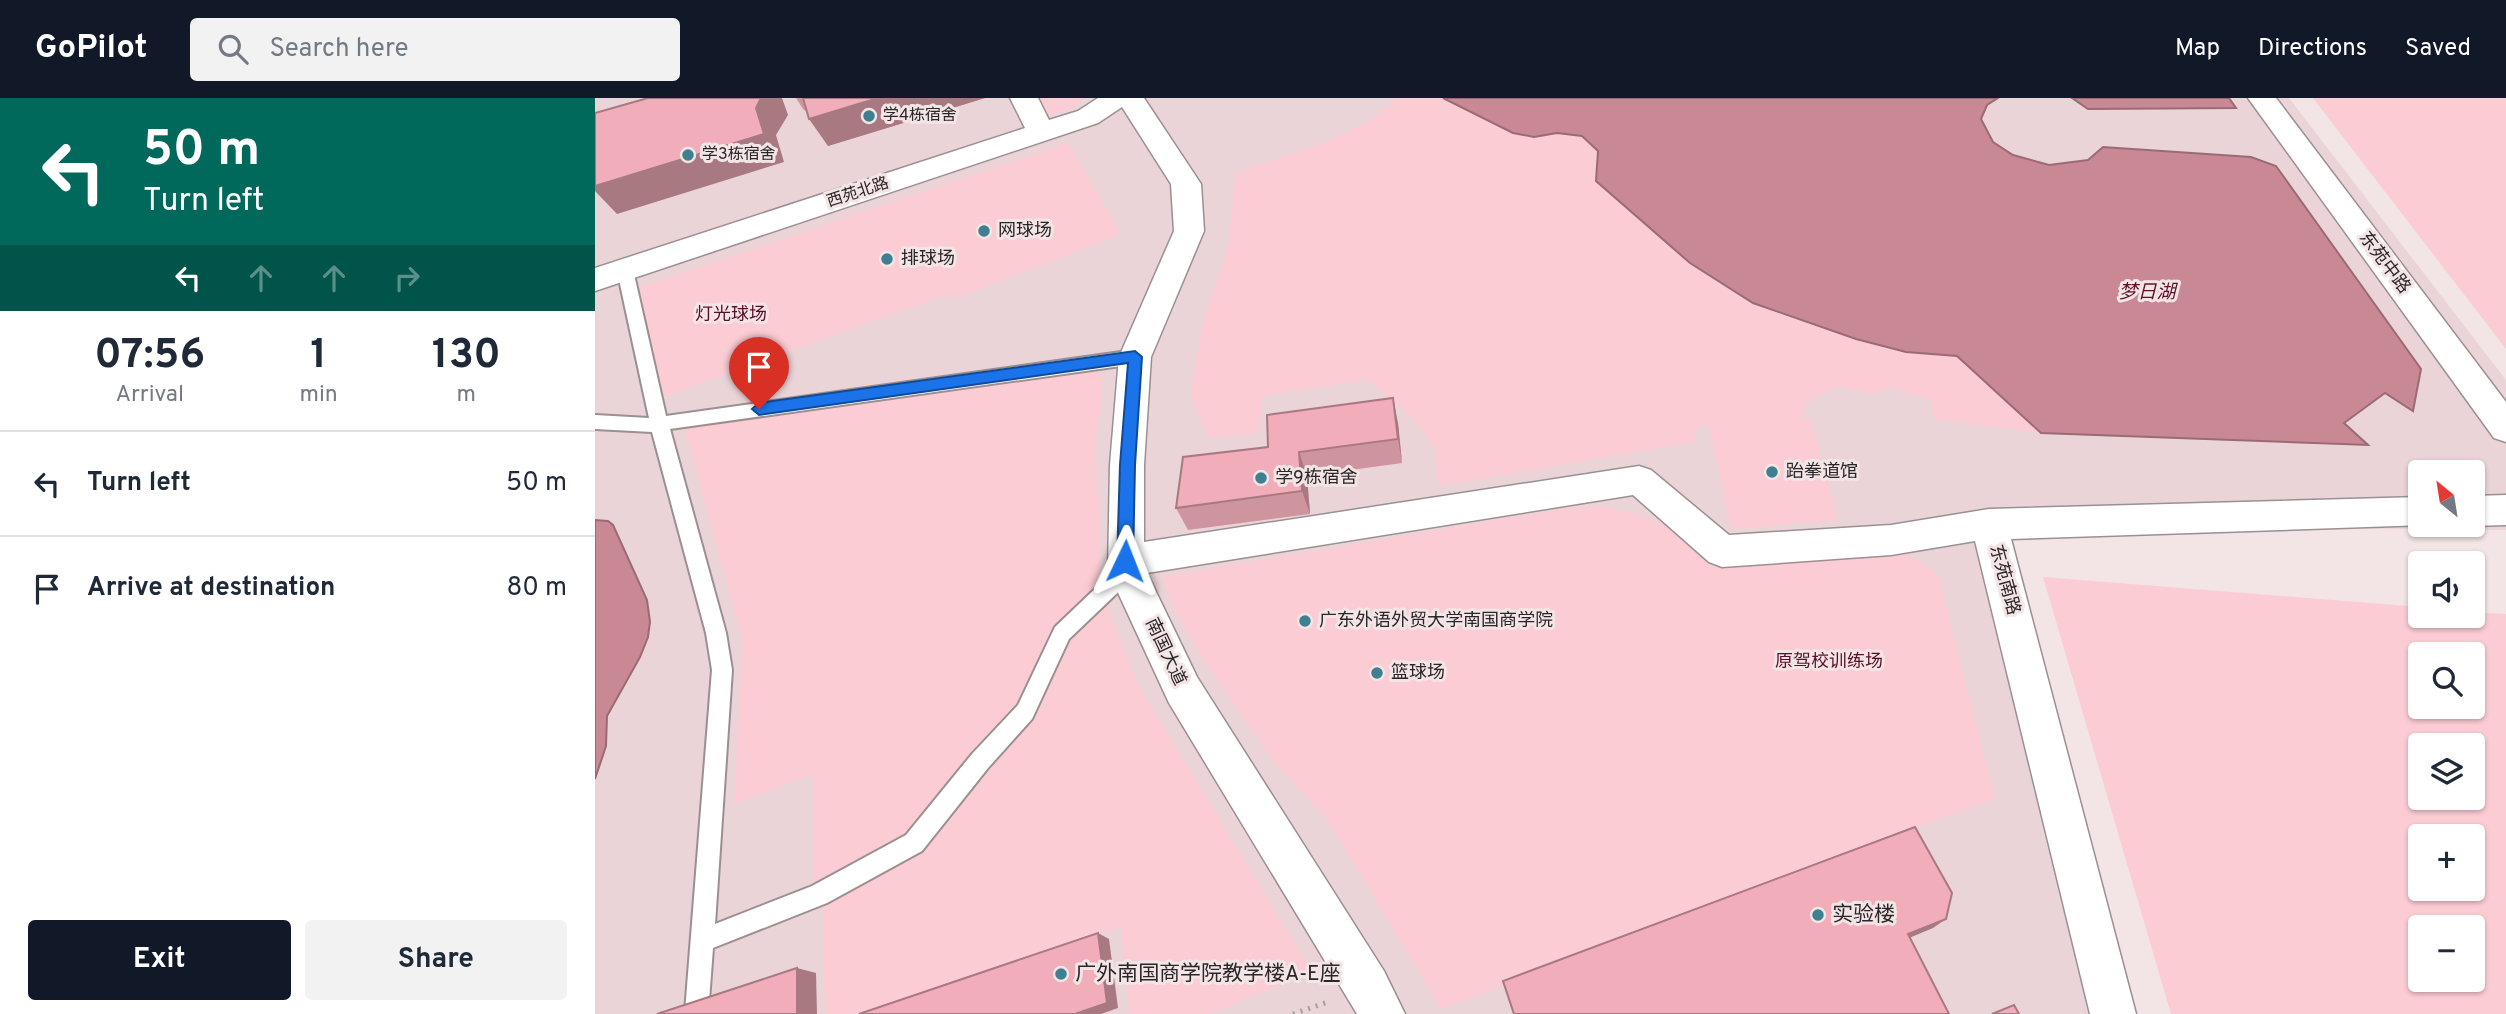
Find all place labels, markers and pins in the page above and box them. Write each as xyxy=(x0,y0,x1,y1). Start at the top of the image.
place label: 学4栋宿舍 xyxy=(883,106,957,126)
marker: 学4栋宿舍 xyxy=(861,108,877,124)
place label: 学3栋宿舍 xyxy=(702,145,776,165)
marker: 学3栋宿舍 xyxy=(680,147,696,163)
place label: 网球场 xyxy=(998,220,1052,243)
marker: 网球场 xyxy=(976,223,992,239)
place label: 排球场 xyxy=(901,248,955,271)
marker: 排球场 xyxy=(879,251,895,267)
pin xyxy=(729,337,789,409)
place label: 跆拳道馆 xyxy=(1786,461,1858,484)
marker: 跆拳道馆 xyxy=(1764,464,1780,480)
place label: 学9栋宿舍 xyxy=(1275,467,1358,490)
marker: 学9栋宿舍 xyxy=(1253,470,1269,486)
place label: 广东外语外贸大学南国商学院 xyxy=(1319,610,1553,633)
marker: 广东外语外贸大学南国商学院 xyxy=(1297,613,1313,629)
place label: 篮球场 xyxy=(1391,662,1445,685)
marker: 篮球场 xyxy=(1369,665,1385,681)
place label: 实验楼 xyxy=(1832,902,1895,929)
marker: 实验楼 xyxy=(1810,907,1826,923)
place label: 广外南国商学院教学楼A-E座 xyxy=(1075,961,1341,988)
marker: 广外南国商学院教学楼A-E座 xyxy=(1053,966,1069,982)

